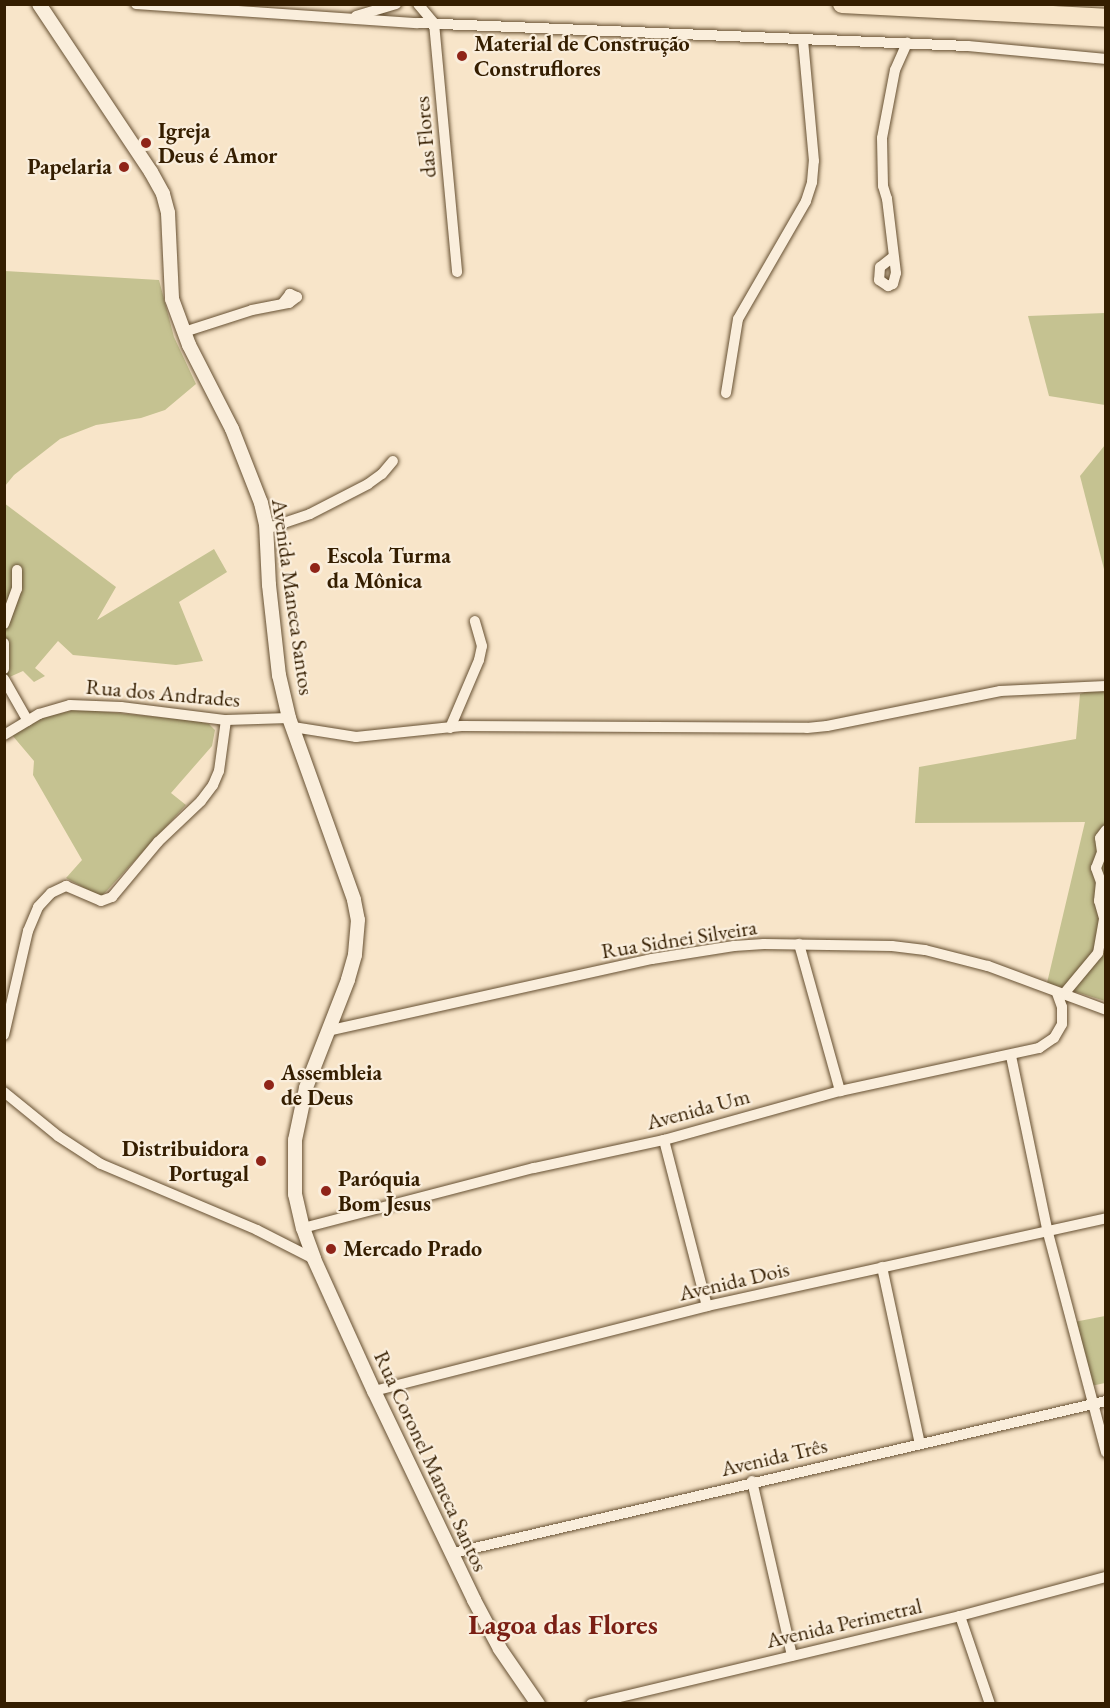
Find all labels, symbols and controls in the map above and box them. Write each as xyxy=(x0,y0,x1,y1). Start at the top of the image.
place label: Material de Construção Construflores xyxy=(474,30,690,82)
marker: Material de Construção Construflores xyxy=(455,49,469,63)
street label: das Flores xyxy=(408,95,442,179)
place label: Igreja Deus é Amor xyxy=(158,117,277,168)
marker: Igreja Deus é Amor xyxy=(139,136,153,150)
place label: Papelaria xyxy=(27,154,112,180)
marker: Papelaria xyxy=(117,160,131,174)
street label: Avenida Maneca Santos xyxy=(266,497,320,697)
place label: Escola Turma da Mônica xyxy=(327,542,451,594)
marker: Escola Turma da Mônica xyxy=(308,561,322,575)
street label: Rua dos Andrades xyxy=(85,673,241,713)
street label: Rua Sidnei Silveira xyxy=(599,914,759,964)
place label: Assembleia de Deus xyxy=(281,1059,382,1110)
marker: Assembleia de Deus xyxy=(262,1078,276,1092)
street label: Avenida Um xyxy=(643,1083,753,1135)
place label: Distribuidora Portugal xyxy=(122,1135,249,1186)
marker: Distribuidora Portugal xyxy=(254,1154,268,1168)
place label: Paróquia Bom Jesus xyxy=(338,1165,431,1216)
marker: Paróquia Bom Jesus xyxy=(319,1184,333,1198)
place label: Mercado Prado xyxy=(343,1236,482,1262)
marker: Mercado Prado xyxy=(324,1242,338,1256)
street label: Avenida Dois xyxy=(676,1255,792,1307)
street label: Rua Coronel Maneca Santos xyxy=(368,1346,494,1576)
street label: Avenida Três xyxy=(718,1432,830,1482)
street label: Avenida Perimetral xyxy=(764,1592,924,1654)
district label: Lagoa das Flores xyxy=(468,1607,658,1641)

